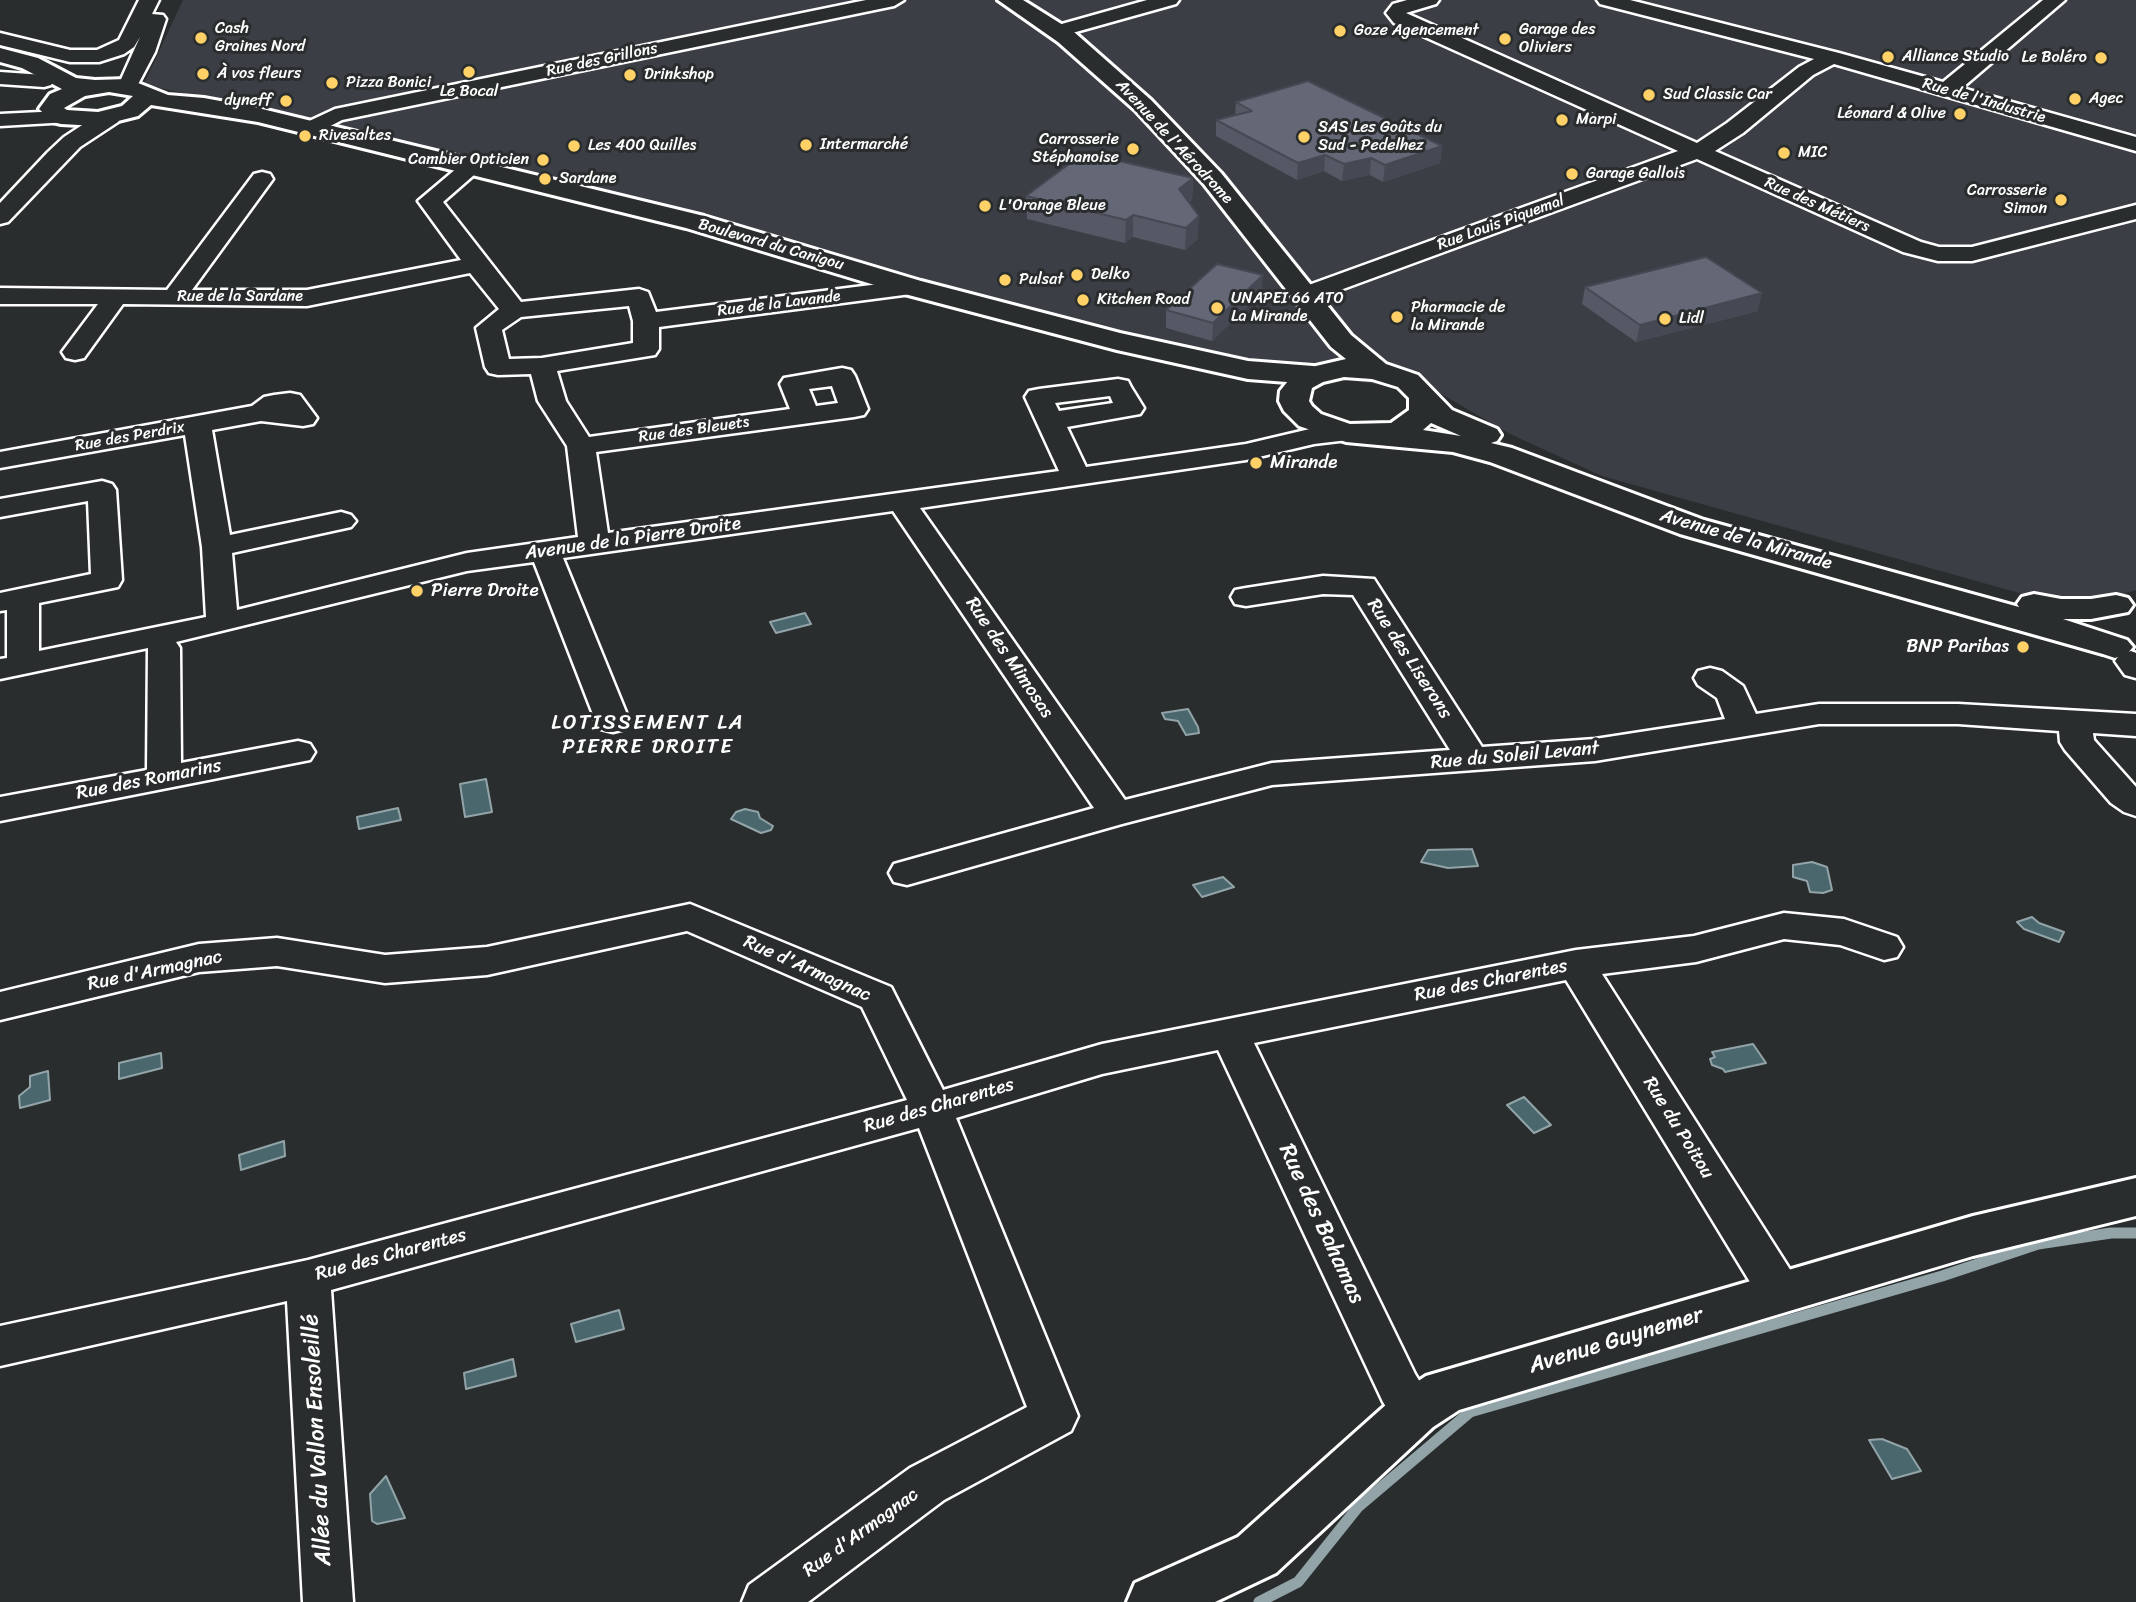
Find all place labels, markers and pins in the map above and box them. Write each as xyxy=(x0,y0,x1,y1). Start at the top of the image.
place label: Cash Graines Nord xyxy=(215,19,305,57)
place label: Garage des Oliviers xyxy=(1519,20,1596,58)
place label: Goze Agencement xyxy=(1354,21,1479,41)
marker: Goze Agencement xyxy=(1332,23,1348,39)
marker: Cash Graines Nord xyxy=(193,30,209,46)
marker: Garage des Oliviers xyxy=(1497,31,1513,47)
place label: Alliance Studio xyxy=(1902,47,2009,67)
place label: Le Boléro xyxy=(2022,48,2087,68)
marker: Alliance Studio xyxy=(1880,49,1896,65)
marker: Le Boléro xyxy=(2093,50,2109,66)
place label: À vos fleurs xyxy=(217,64,301,84)
marker: Le Bocal xyxy=(461,64,477,80)
place label: Drinkshop xyxy=(644,65,714,85)
marker: À vos fleurs xyxy=(195,66,211,82)
marker: Drinkshop xyxy=(622,67,638,83)
place label: Pizza Bonici xyxy=(346,73,431,93)
marker: Pizza Bonici xyxy=(324,75,340,91)
place label: Le Bocal xyxy=(440,82,498,102)
place label: Sud Classic Car xyxy=(1663,85,1772,105)
marker: Sud Classic Car xyxy=(1641,87,1657,103)
place label: Agec xyxy=(2089,89,2124,109)
place label: dyneff xyxy=(224,91,272,111)
marker: Agec xyxy=(2067,91,2083,107)
marker: dyneff xyxy=(278,93,294,109)
place label: Léonard & Olive xyxy=(1837,104,1946,124)
marker: Léonard & Olive xyxy=(1952,106,1968,122)
place label: Marpi xyxy=(1576,110,1617,130)
marker: Marpi xyxy=(1554,112,1570,128)
place label: SAS Les Goûts du Sud - Pedelhez xyxy=(1318,118,1442,156)
place label: Rivesaltes xyxy=(319,126,391,146)
marker: Rivesaltes xyxy=(297,128,313,144)
marker: SAS Les Goûts du Sud - Pedelhez xyxy=(1296,129,1312,145)
place label: Carrosserie Stéphanoise xyxy=(1032,130,1119,168)
place label: Intermarché xyxy=(820,135,908,155)
place label: Les 400 Quilles xyxy=(588,136,696,156)
marker: Intermarché xyxy=(798,137,814,153)
marker: Les 400 Quilles xyxy=(566,138,582,154)
marker: Carrosserie Stéphanoise xyxy=(1125,141,1141,157)
place label: MIC xyxy=(1798,143,1827,163)
marker: MIC xyxy=(1776,145,1792,161)
place label: Cambier Opticien xyxy=(408,150,529,170)
marker: Cambier Opticien xyxy=(535,152,551,168)
place label: Garage Gallois xyxy=(1586,164,1685,184)
marker: Garage Gallois xyxy=(1564,166,1580,182)
place label: Sardane xyxy=(559,169,617,189)
marker: Sardane xyxy=(537,171,553,187)
place label: Carrosserie Simon xyxy=(1967,181,2047,219)
marker: Carrosserie Simon xyxy=(2053,192,2069,208)
place label: L'Orange Bleue xyxy=(999,196,1106,216)
marker: L'Orange Bleue xyxy=(977,198,993,214)
place label: Delko xyxy=(1091,265,1130,285)
marker: Delko xyxy=(1069,267,1085,283)
place label: Pulsat xyxy=(1019,270,1064,290)
marker: Pulsat xyxy=(997,272,1013,288)
place label: UNAPEI 66 ATO La Mirande xyxy=(1231,289,1344,327)
place label: Kitchen Road xyxy=(1097,290,1190,310)
marker: Kitchen Road xyxy=(1075,292,1091,308)
place label: Pharmacie de la Mirande xyxy=(1411,298,1505,336)
marker: UNAPEI 66 ATO La Mirande xyxy=(1209,300,1225,316)
marker: Pharmacie de la Mirande xyxy=(1389,309,1405,325)
place label: Lidl xyxy=(1679,309,1704,329)
marker: Lidl xyxy=(1657,311,1673,327)
place label: Mirande xyxy=(1270,452,1337,474)
marker: Mirande xyxy=(1248,455,1264,471)
place label: Pierre Droite xyxy=(431,580,539,602)
marker: Pierre Droite xyxy=(409,583,425,599)
place label: BNP Paribas xyxy=(1906,636,2009,658)
marker: BNP Paribas xyxy=(2015,639,2031,655)

